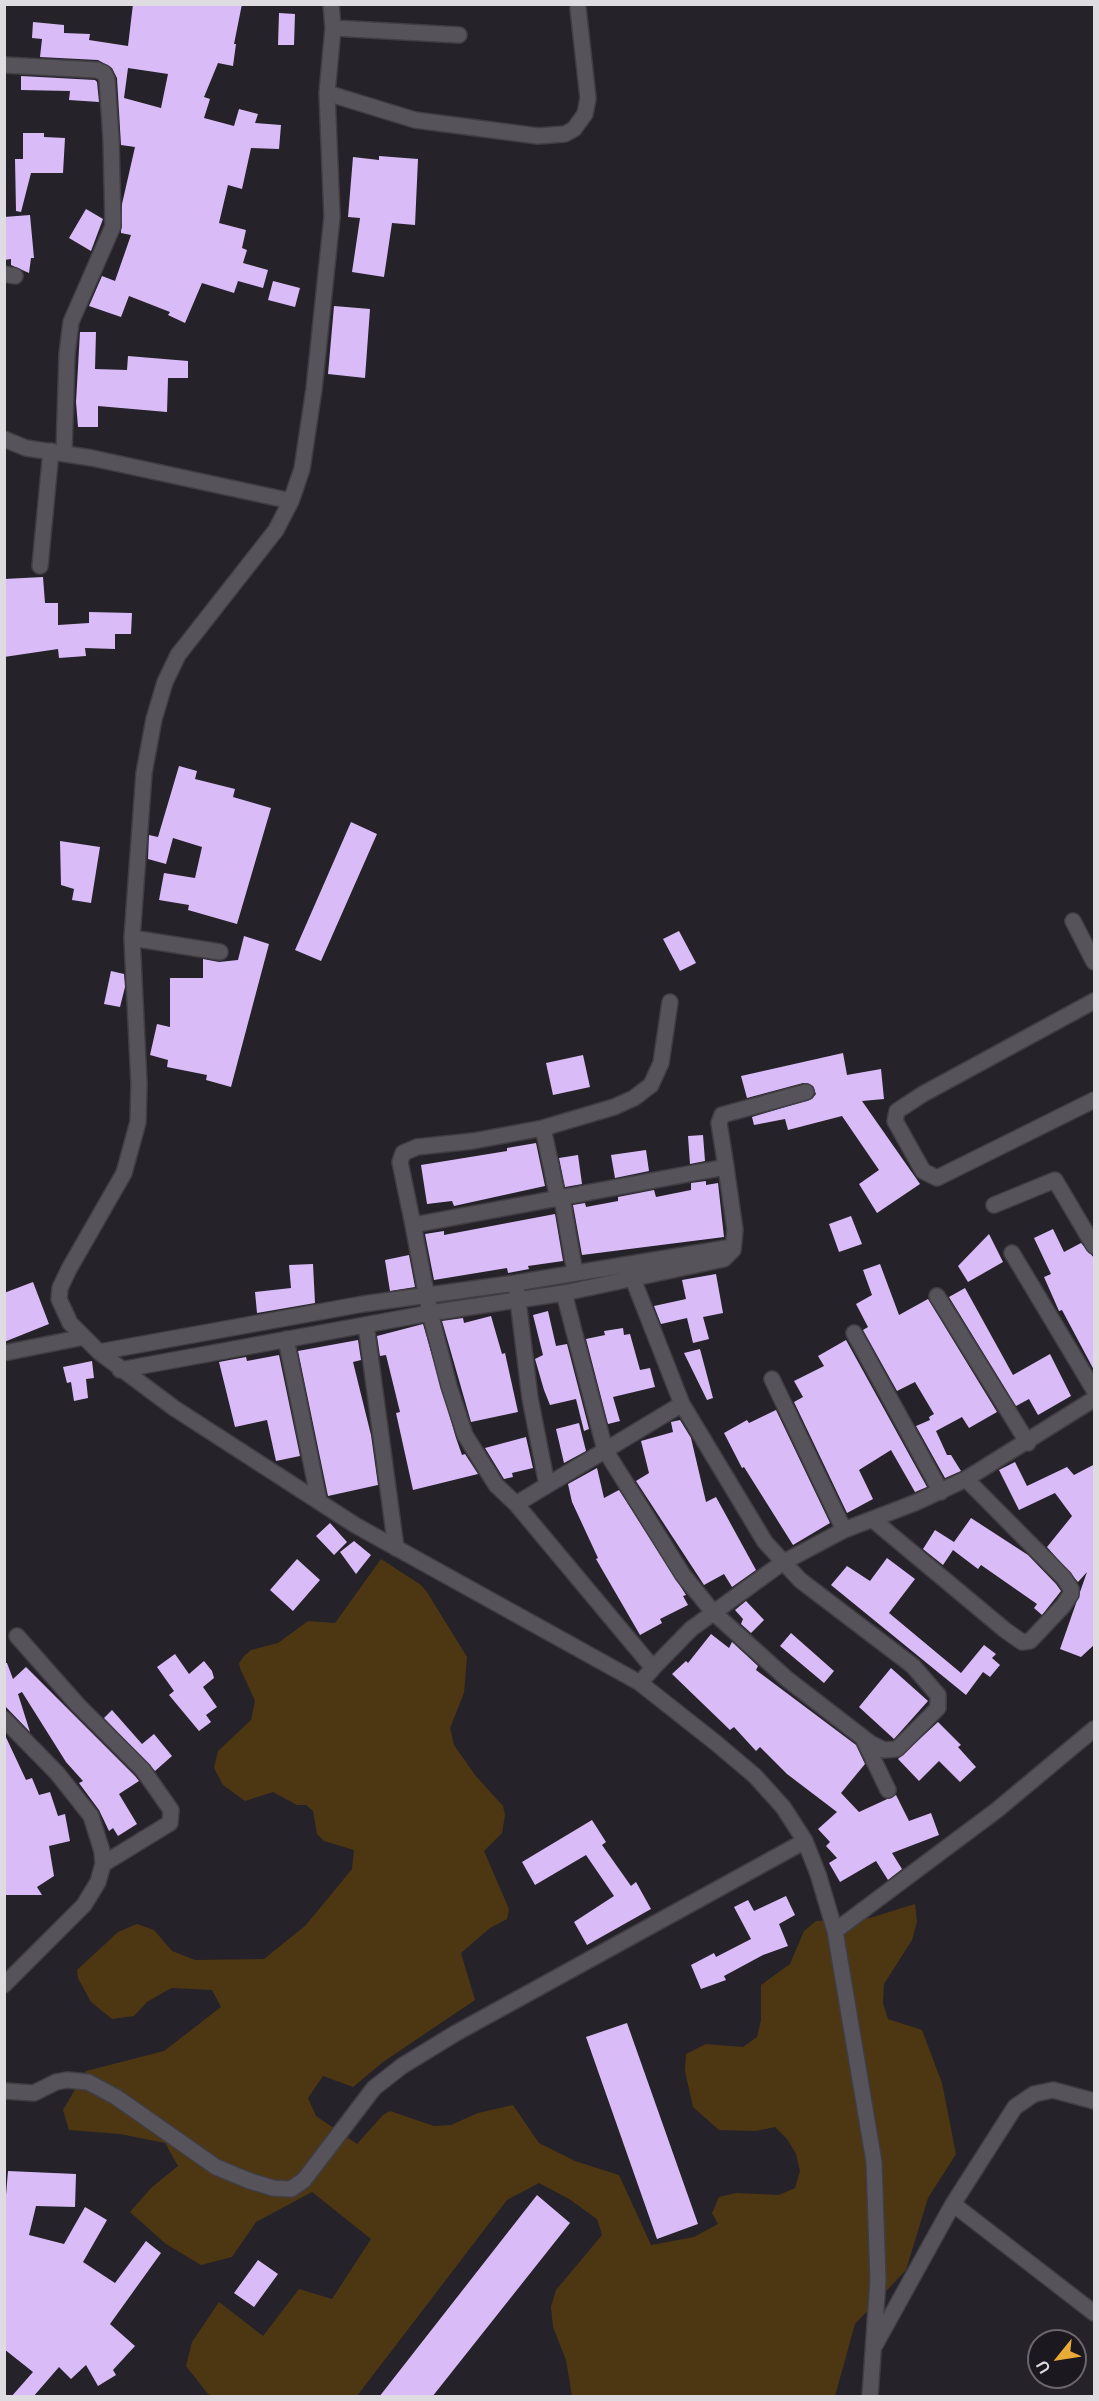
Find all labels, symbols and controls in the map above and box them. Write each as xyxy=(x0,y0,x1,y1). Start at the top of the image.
north arrow xyxy=(1027,2329,1087,2389)
text: U xyxy=(1032,2357,1054,2377)

